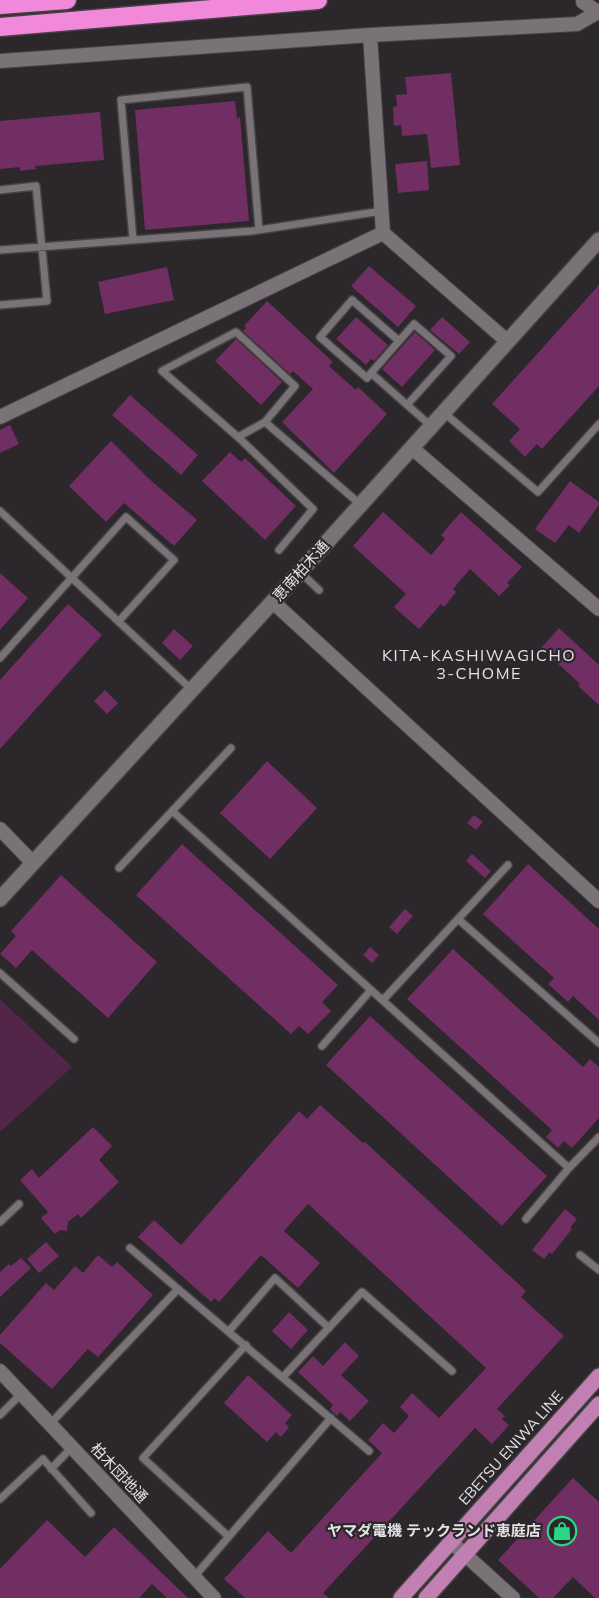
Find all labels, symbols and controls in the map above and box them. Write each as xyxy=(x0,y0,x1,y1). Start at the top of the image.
street label: 恵南柏木通 xyxy=(268,536,333,605)
district label: KITA-KASHIWAGICHO 3-CHOME xyxy=(382,645,576,683)
street label: EBETSU ENIWA LINE xyxy=(454,1386,567,1509)
street label: 柏木団地通 xyxy=(87,1439,152,1507)
shop icon: ヤマダ電機 テックランド恵庭店 xyxy=(546,1515,578,1547)
place label: ヤマダ電機 テックランド恵庭店 xyxy=(327,1521,541,1540)

